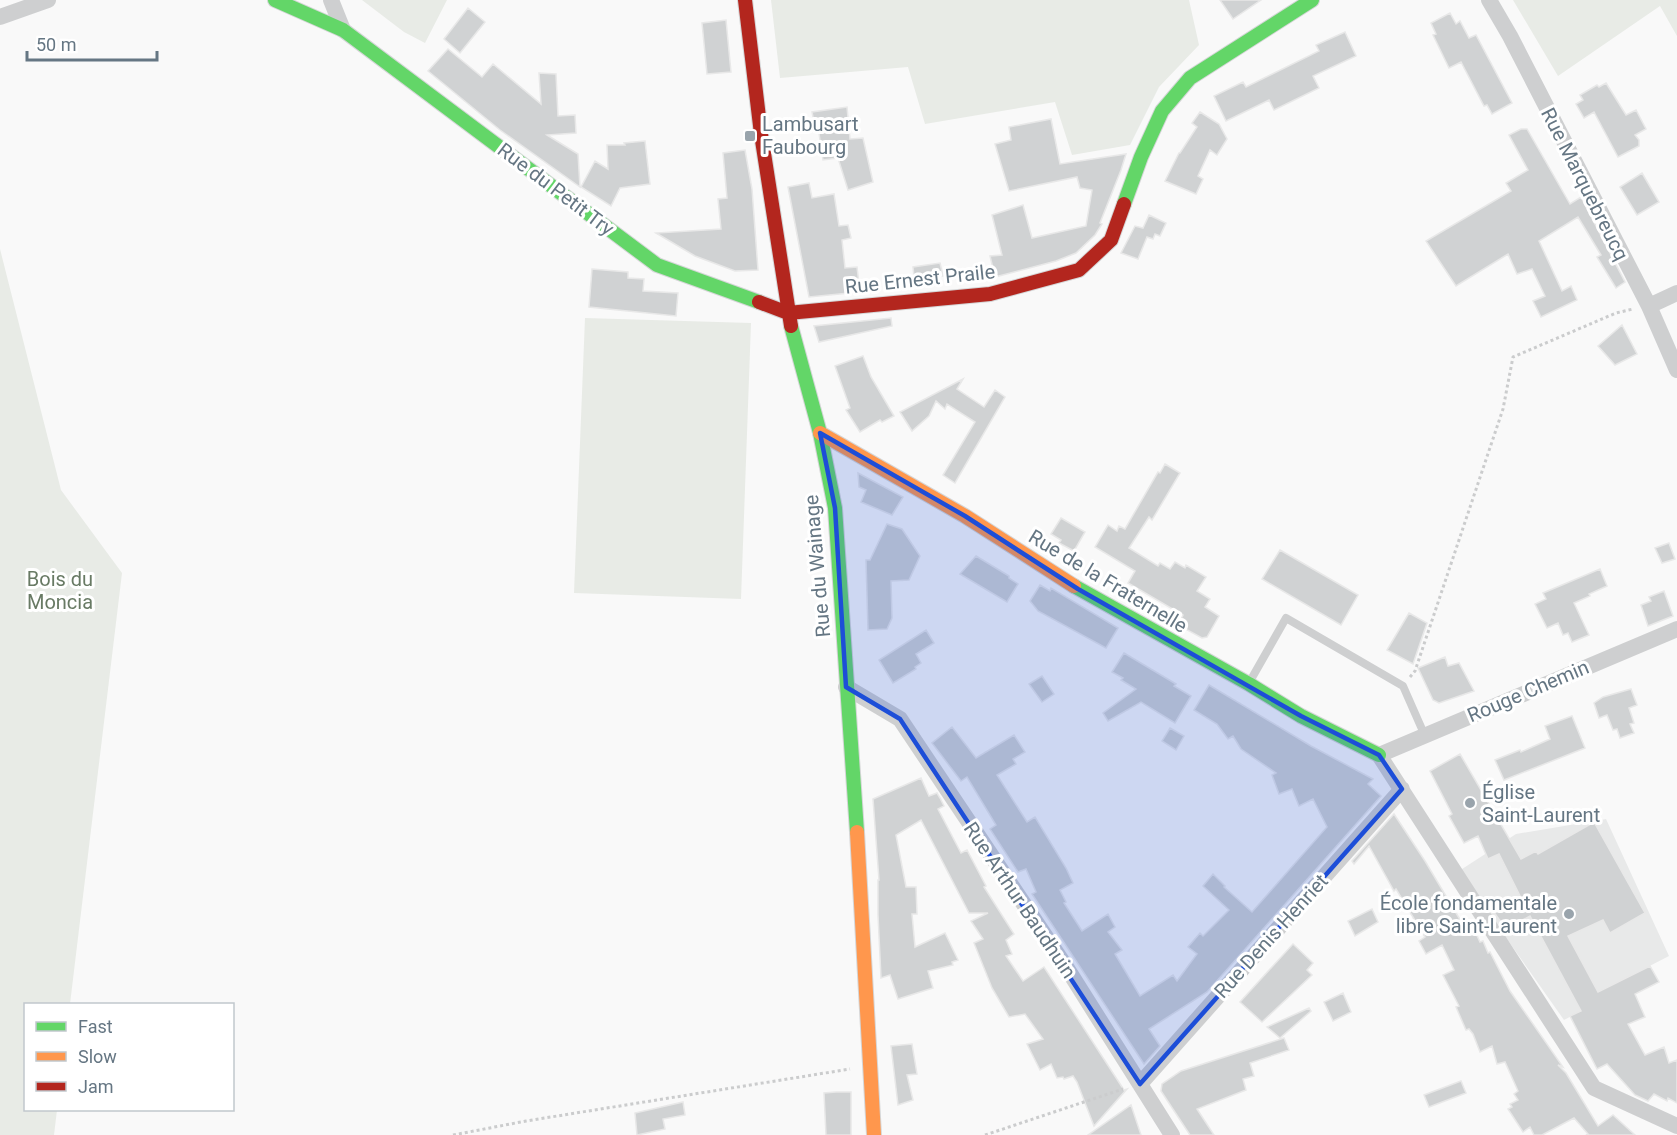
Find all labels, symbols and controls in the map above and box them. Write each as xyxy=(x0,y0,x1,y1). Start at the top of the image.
scale bar xyxy=(27,24,158,62)
text: 50 m xyxy=(36,34,76,55)
street label: Rue Marquebreucq xyxy=(1536,104,1634,264)
place label: Lambusart Faubourg xyxy=(762,112,858,159)
marker: Lambusart Faubourg xyxy=(743,129,757,143)
street label: Rue du Petit Try xyxy=(493,137,619,241)
street label: Rue Ernest Praile xyxy=(844,259,996,299)
street label: Rue du Wainage xyxy=(799,494,835,638)
street label: Rue de la Fraternelle xyxy=(1024,524,1192,638)
park label: Bois du Moncia xyxy=(27,567,93,614)
street label: Rouge Chemin xyxy=(1464,655,1592,727)
place label: Église Saint-Laurent xyxy=(1482,780,1600,827)
marker: Église Saint-Laurent xyxy=(1463,796,1477,810)
street label: Rue Arthur Baudhuin xyxy=(959,817,1081,983)
street label: Rue Denis Henriet xyxy=(1209,869,1333,1003)
place label: École fondamentale libre Saint-Laurent xyxy=(1380,891,1557,938)
marker: École fondamentale libre Saint-Laurent xyxy=(1562,907,1576,921)
legend xyxy=(24,1003,234,1111)
text: Fast xyxy=(78,1016,113,1037)
text: Slow xyxy=(78,1046,117,1067)
text: Jam xyxy=(78,1076,114,1097)

